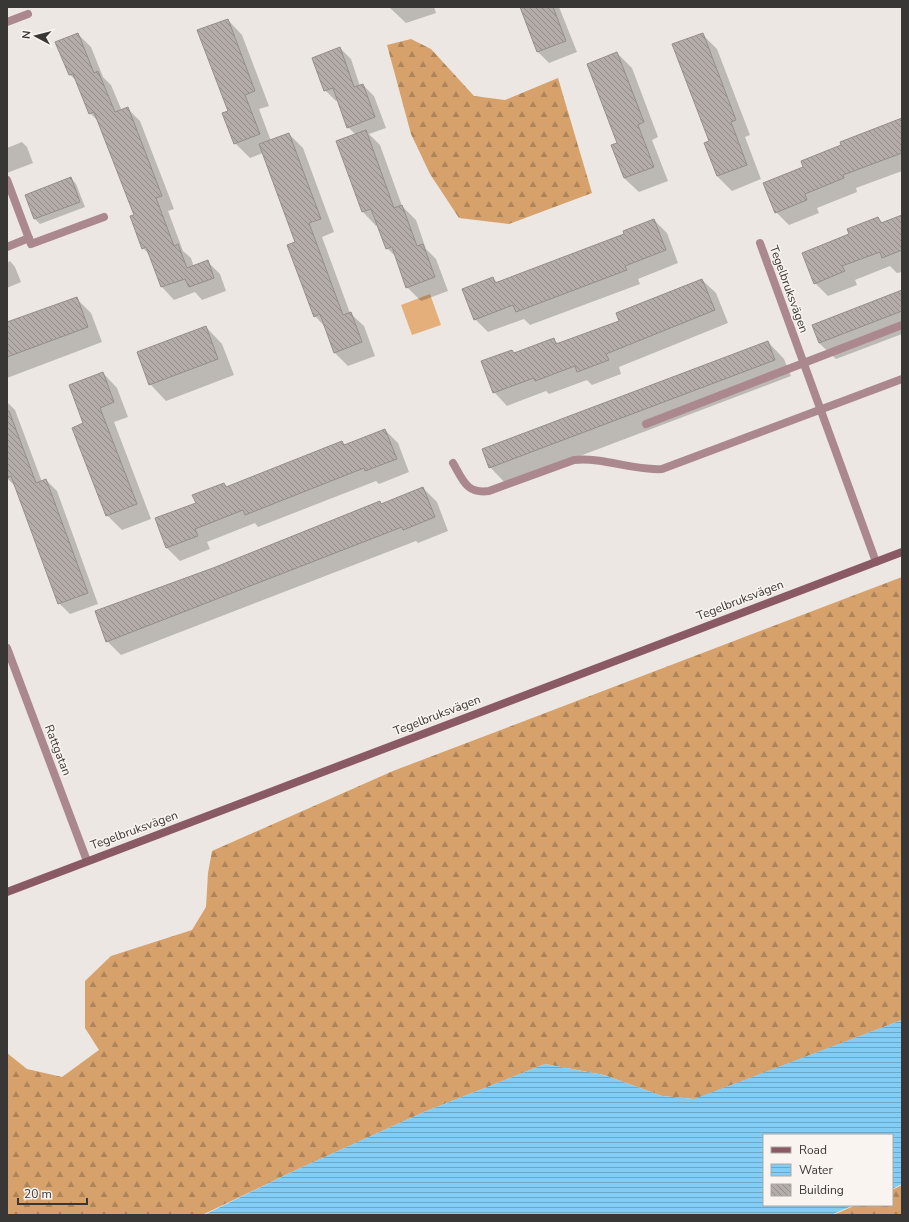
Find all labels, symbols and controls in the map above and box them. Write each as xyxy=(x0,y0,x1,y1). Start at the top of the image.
north arrow xyxy=(16,16,56,56)
text: N xyxy=(19,30,35,40)
street label: Tegelbruksvägen xyxy=(766,243,812,335)
street label: Tegelbruksvägen xyxy=(694,576,786,624)
street label: Tegelbruksvägen xyxy=(391,691,483,739)
street label: Rattgatan xyxy=(41,722,75,778)
street label: Tegelbruksvägen xyxy=(88,807,180,853)
legend xyxy=(763,1134,893,1206)
text: Road xyxy=(799,1142,827,1158)
text: Water xyxy=(799,1162,833,1178)
scale bar xyxy=(18,1180,87,1206)
text: Building xyxy=(799,1182,844,1198)
text: 20 m xyxy=(24,1186,52,1202)

